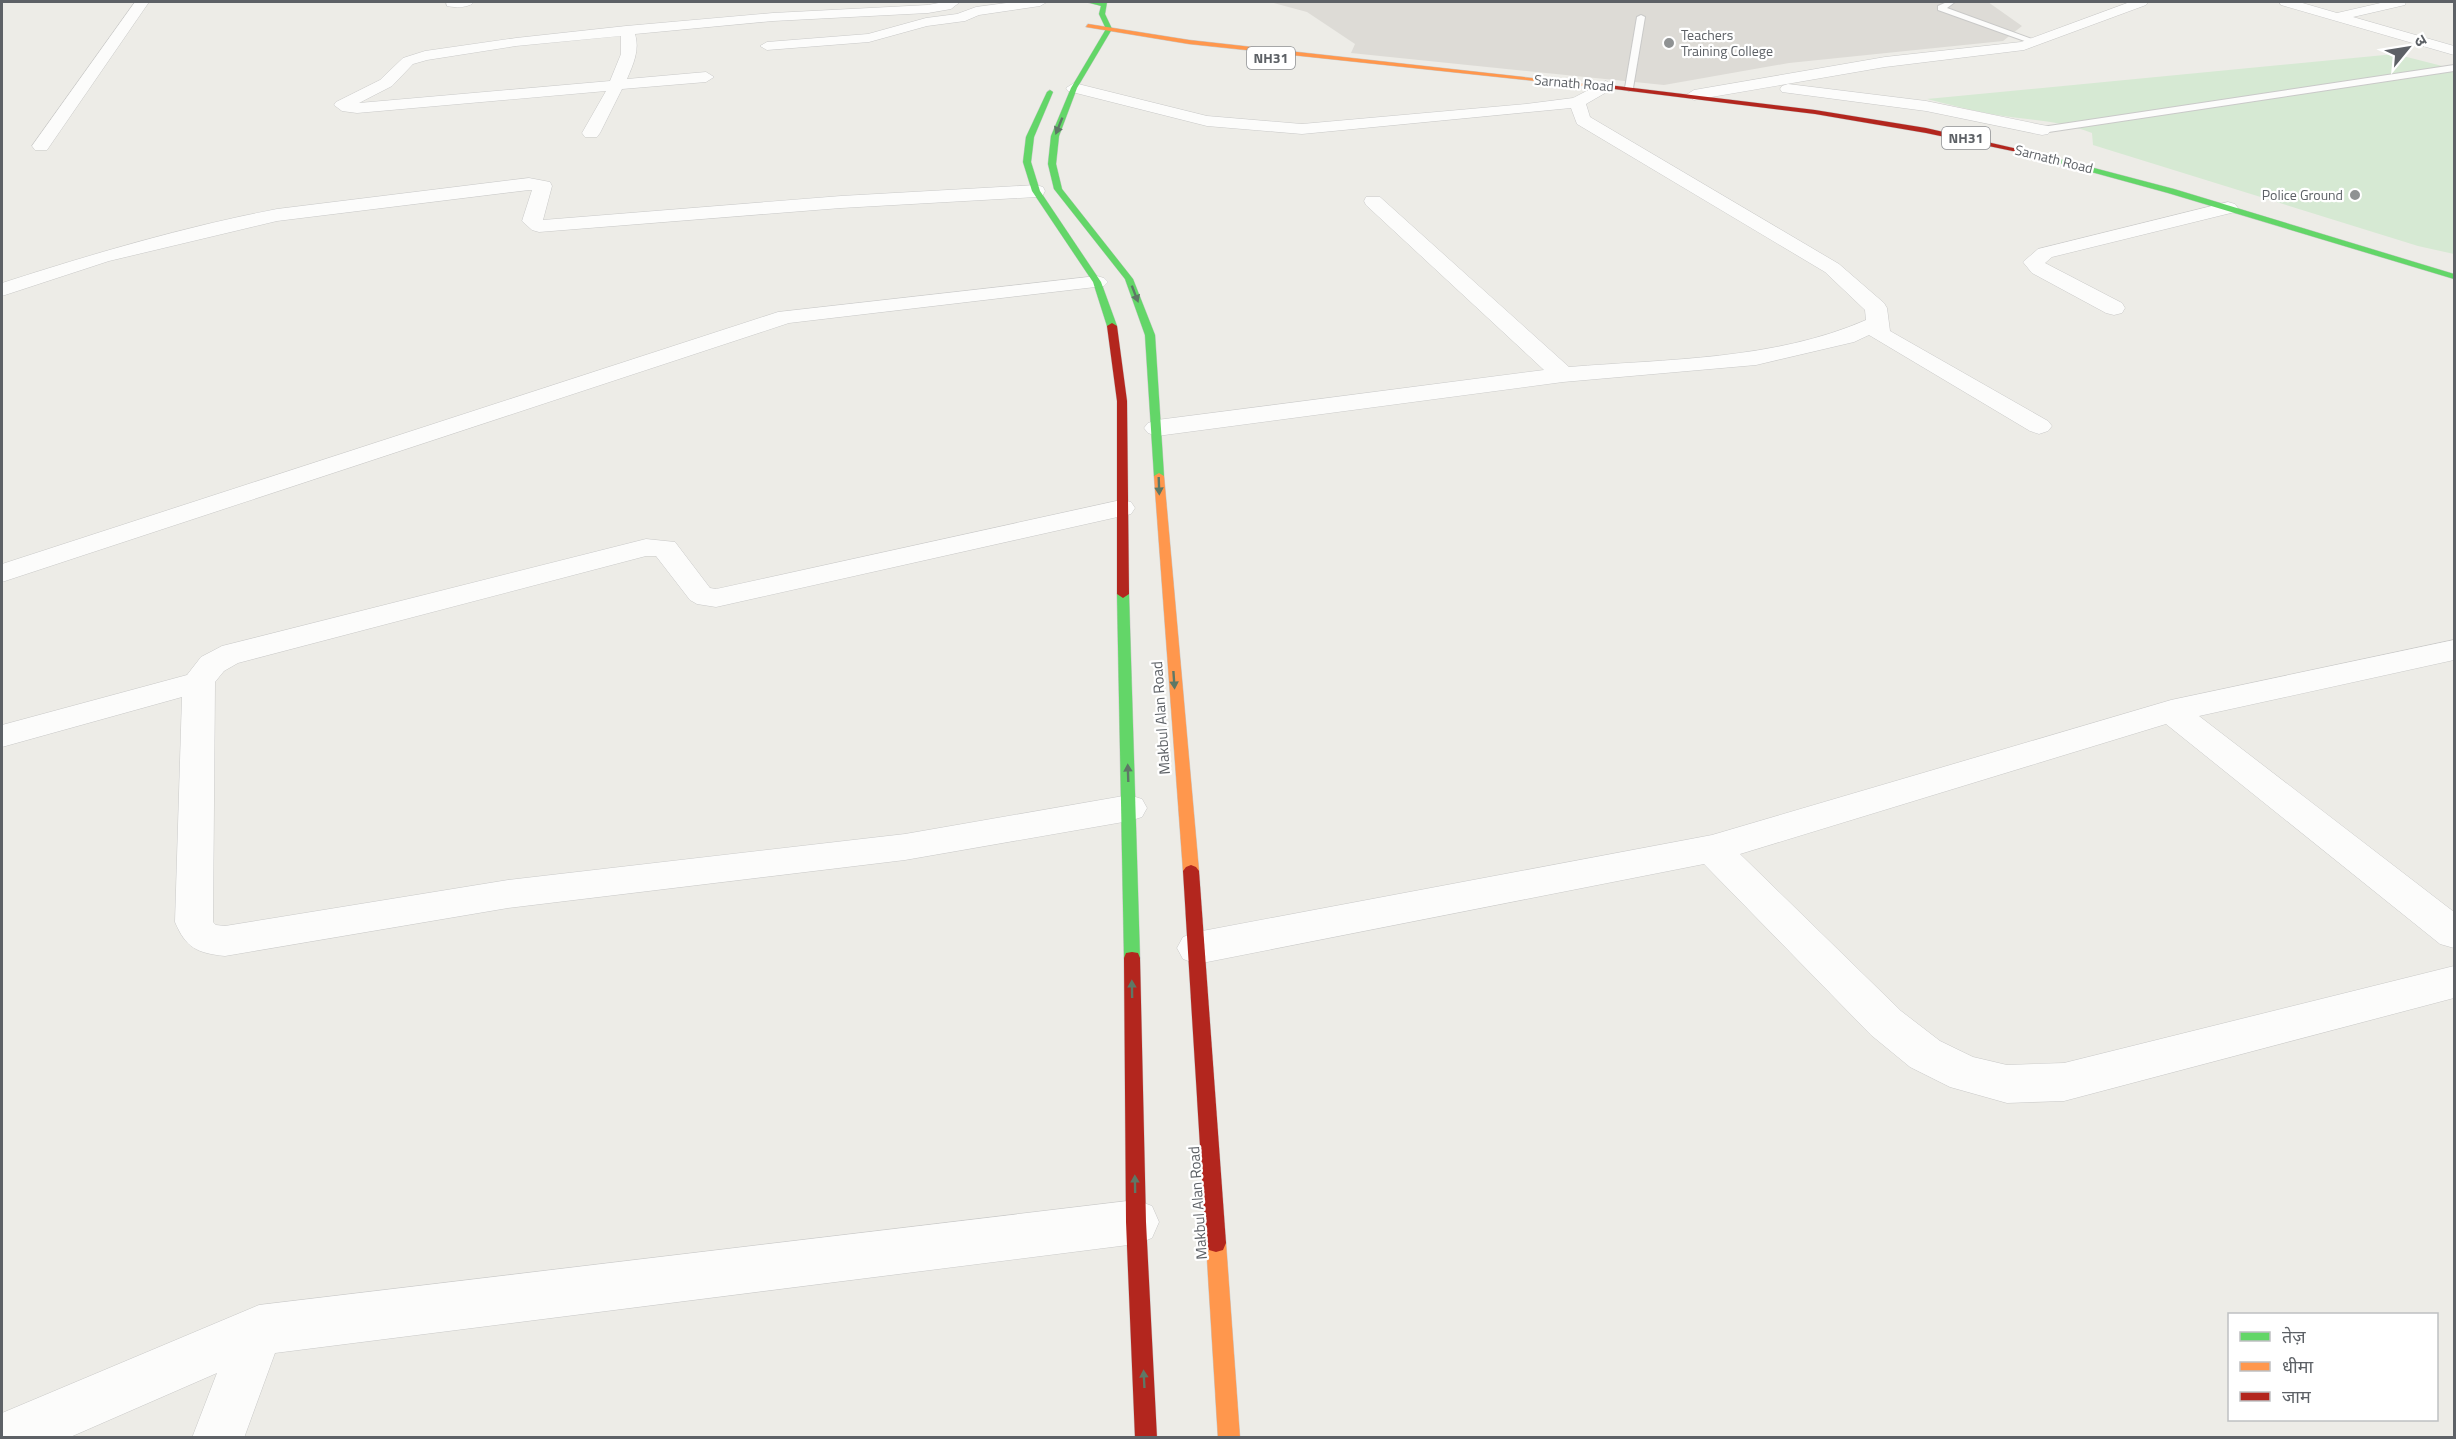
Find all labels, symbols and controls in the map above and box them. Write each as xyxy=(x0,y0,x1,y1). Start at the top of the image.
north arrow xyxy=(2378,18,2438,78)
place label: Teachers Training College xyxy=(1681,24,1773,61)
text: उ xyxy=(2408,30,2434,51)
marker: Teachers Training College xyxy=(1662,36,1676,50)
road number: NH31 xyxy=(1247,47,1295,69)
street label: Sarnath Road xyxy=(1533,69,1615,96)
one-way arrow xyxy=(1054,118,1064,136)
road number: NH31 xyxy=(1942,127,1990,149)
street label: Sarnath Road xyxy=(2013,139,2095,178)
place label: Police Ground xyxy=(2262,184,2343,205)
marker: Police Ground xyxy=(2348,188,2362,202)
one-way arrow xyxy=(1131,285,1140,303)
one-way arrow xyxy=(1155,476,1164,495)
street label: Makbul Alan Road xyxy=(1145,661,1176,776)
one-way arrow xyxy=(1169,671,1179,690)
one-way arrow xyxy=(1123,764,1133,783)
one-way arrow xyxy=(1127,980,1137,999)
street label: Makbul Alan Road xyxy=(1182,1146,1213,1261)
one-way arrow xyxy=(1130,1175,1140,1194)
legend xyxy=(2228,1313,2438,1421)
text: तेज़ xyxy=(2282,1323,2306,1350)
text: धीमा xyxy=(2282,1353,2313,1380)
one-way arrow xyxy=(1139,1370,1148,1389)
text: जाम xyxy=(2282,1383,2312,1410)

